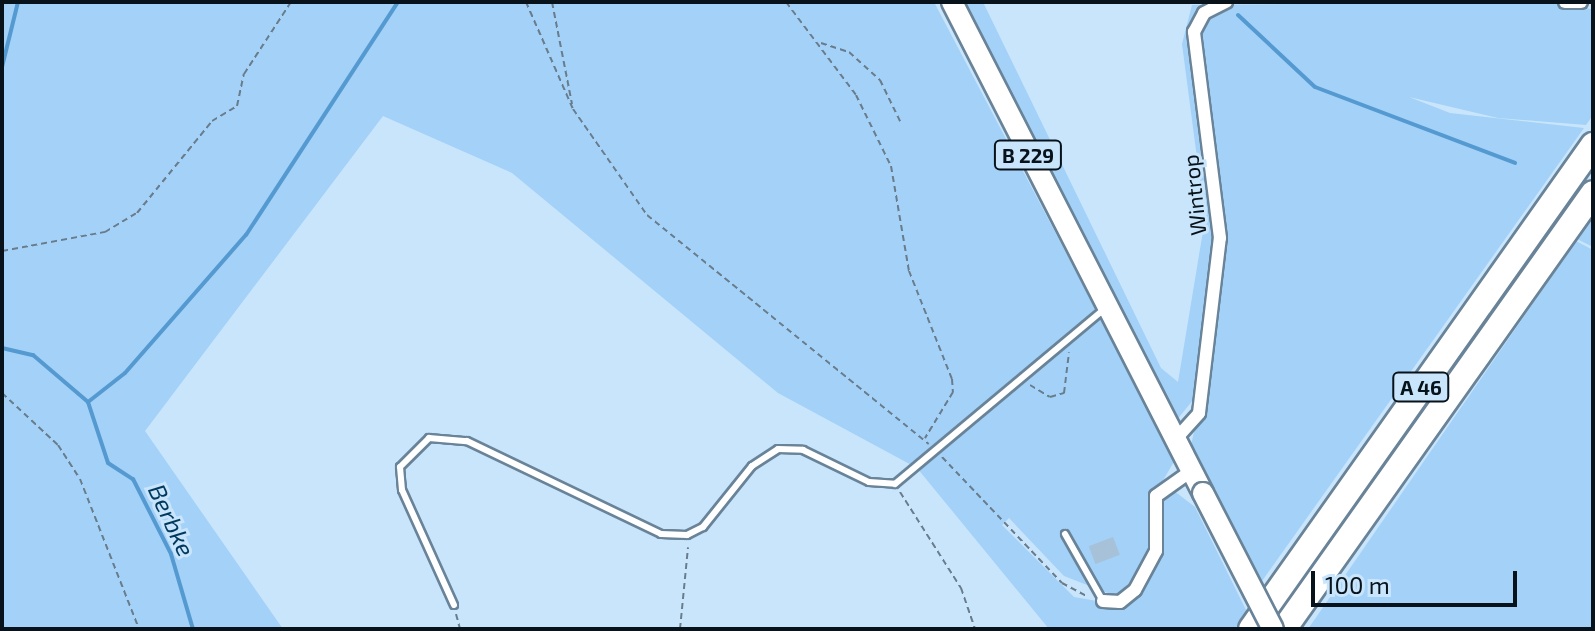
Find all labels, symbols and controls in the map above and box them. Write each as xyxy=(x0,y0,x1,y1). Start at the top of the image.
road number: B 229 xyxy=(992,139,1064,171)
street label: Wintrop xyxy=(1177,153,1211,237)
road number: A 46 xyxy=(1391,371,1451,403)
water label: Berbke xyxy=(143,479,201,561)
scale bar xyxy=(1315,555,1521,605)
text: 100 m xyxy=(1325,570,1390,599)

